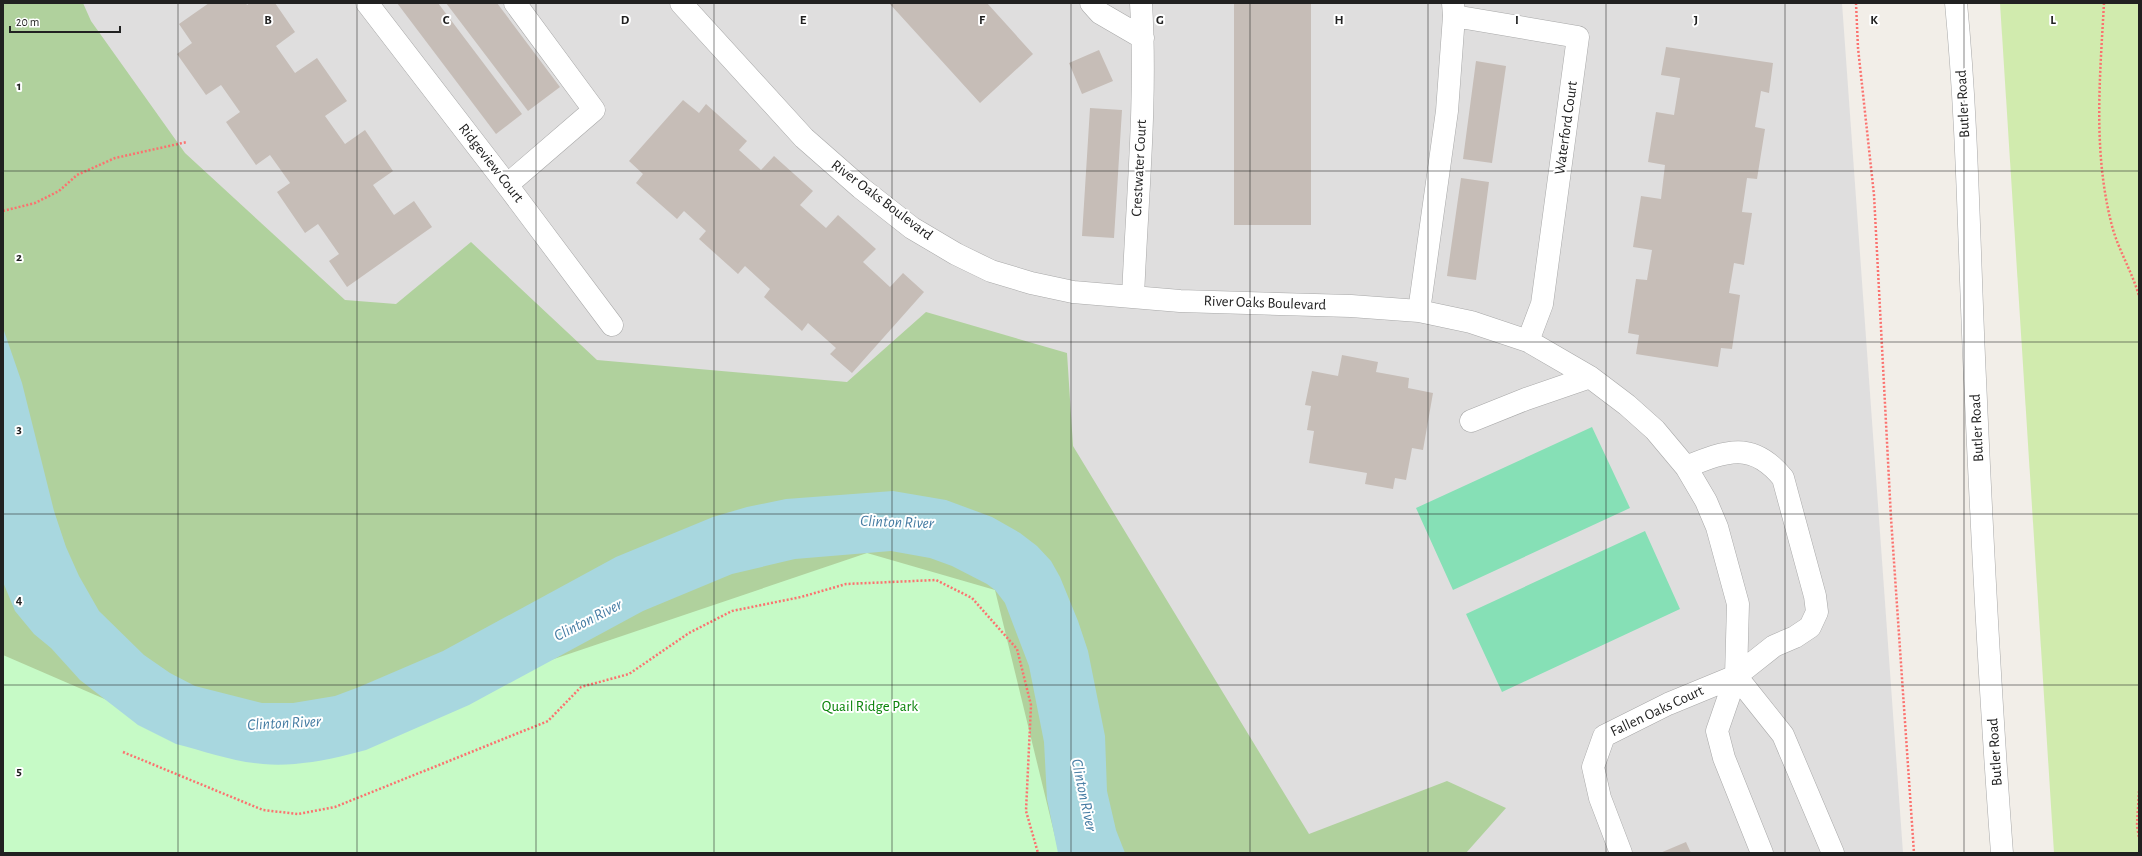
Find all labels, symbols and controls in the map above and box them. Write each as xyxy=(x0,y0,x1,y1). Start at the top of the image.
scale bar xyxy=(10,8,120,34)
text: B xyxy=(264,14,272,27)
text: C xyxy=(443,14,450,27)
text: D xyxy=(621,14,630,27)
text: E xyxy=(800,14,807,27)
text: F xyxy=(979,14,986,27)
text: G xyxy=(1156,14,1164,27)
text: H xyxy=(1334,14,1344,27)
text: I xyxy=(1515,14,1519,27)
text: J xyxy=(1694,14,1698,27)
text: K xyxy=(1870,14,1878,27)
text: L xyxy=(2050,14,2056,27)
text: 20 m xyxy=(16,16,39,28)
street label: Butler Road xyxy=(1954,69,1972,138)
text: 1 xyxy=(17,80,21,93)
street label: Waterford Court xyxy=(1552,80,1580,176)
street label: Crestwater Court xyxy=(1129,119,1149,217)
street label: Ridgeview Court xyxy=(456,121,526,205)
street label: River Oaks Boulevard xyxy=(829,157,936,243)
text: 2 xyxy=(16,251,22,264)
street label: River Oaks Boulevard xyxy=(1203,293,1327,313)
street label: Butler Road xyxy=(1968,393,1986,462)
text: 3 xyxy=(16,423,22,436)
water label: Clinton River xyxy=(860,513,935,531)
text: 4 xyxy=(16,594,23,607)
water label: Clinton River xyxy=(551,596,625,644)
street label: Fallen Oaks Court xyxy=(1608,683,1706,739)
park label: Quail Ridge Park xyxy=(822,699,918,714)
water label: Clinton River xyxy=(247,713,322,733)
street label: Butler Road xyxy=(1985,717,2005,787)
water label: Clinton River xyxy=(1068,757,1100,834)
text: 5 xyxy=(16,765,22,778)

